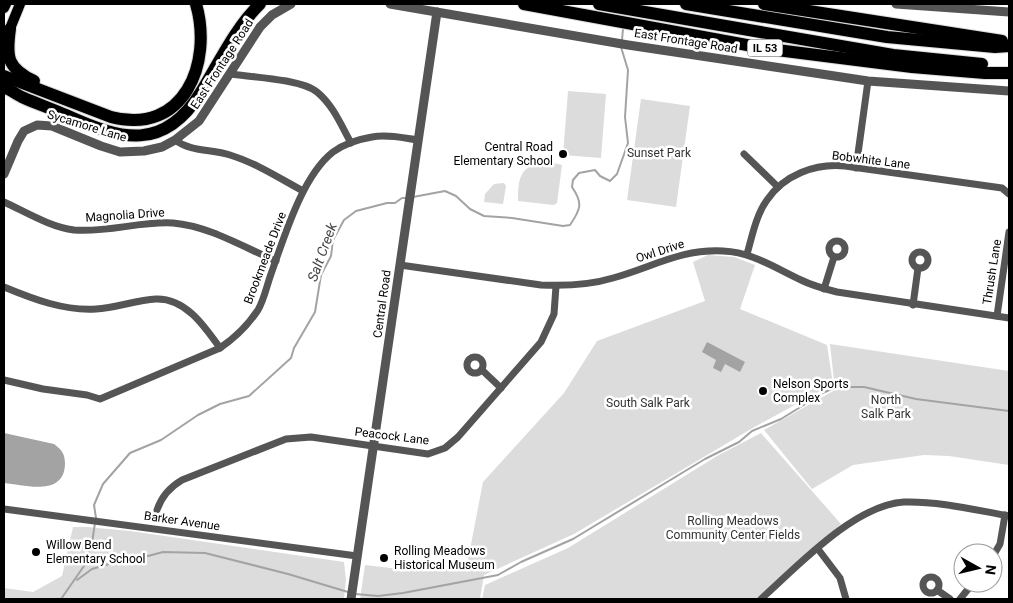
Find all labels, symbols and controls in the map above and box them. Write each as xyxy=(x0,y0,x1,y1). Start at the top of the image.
street label: East Frontage Road xyxy=(188,16,256,112)
street label: East Frontage Road xyxy=(633,26,739,56)
road number: IL 53 xyxy=(748,40,782,56)
street label: Sycamore Lane xyxy=(46,107,128,145)
place label: Central Road Elementary School xyxy=(453,140,553,168)
park label: Sunset Park xyxy=(627,146,692,160)
marker: Central Road Elementary School xyxy=(557,148,569,160)
street label: Bobwhite Lane xyxy=(831,148,911,172)
street label: Magnolia Drive xyxy=(85,205,165,225)
street label: Brookmeade Drive xyxy=(241,210,289,306)
water label: Salt Creek xyxy=(304,219,340,284)
street label: Owl Drive xyxy=(634,237,686,265)
street label: Thrush Lane xyxy=(980,238,1004,306)
street label: Central Road xyxy=(370,269,394,339)
place label: Nelson Sports Complex xyxy=(773,377,849,405)
marker: Nelson Sports Complex xyxy=(757,385,769,397)
park label: North Salk Park xyxy=(861,393,912,421)
park label: South Salk Park xyxy=(606,396,691,410)
street label: Peacock Lane xyxy=(354,424,430,448)
street label: Barker Avenue xyxy=(143,509,221,533)
park label: Rolling Meadows Community Center Fields xyxy=(666,514,800,542)
place label: Willow Bend Elementary School xyxy=(46,538,146,566)
north arrow xyxy=(953,543,1003,593)
place label: Rolling Meadows Historical Museum xyxy=(394,544,495,572)
marker: Willow Bend Elementary School xyxy=(30,546,42,558)
marker: Rolling Meadows Historical Museum xyxy=(378,552,390,564)
text: N xyxy=(982,564,999,576)

